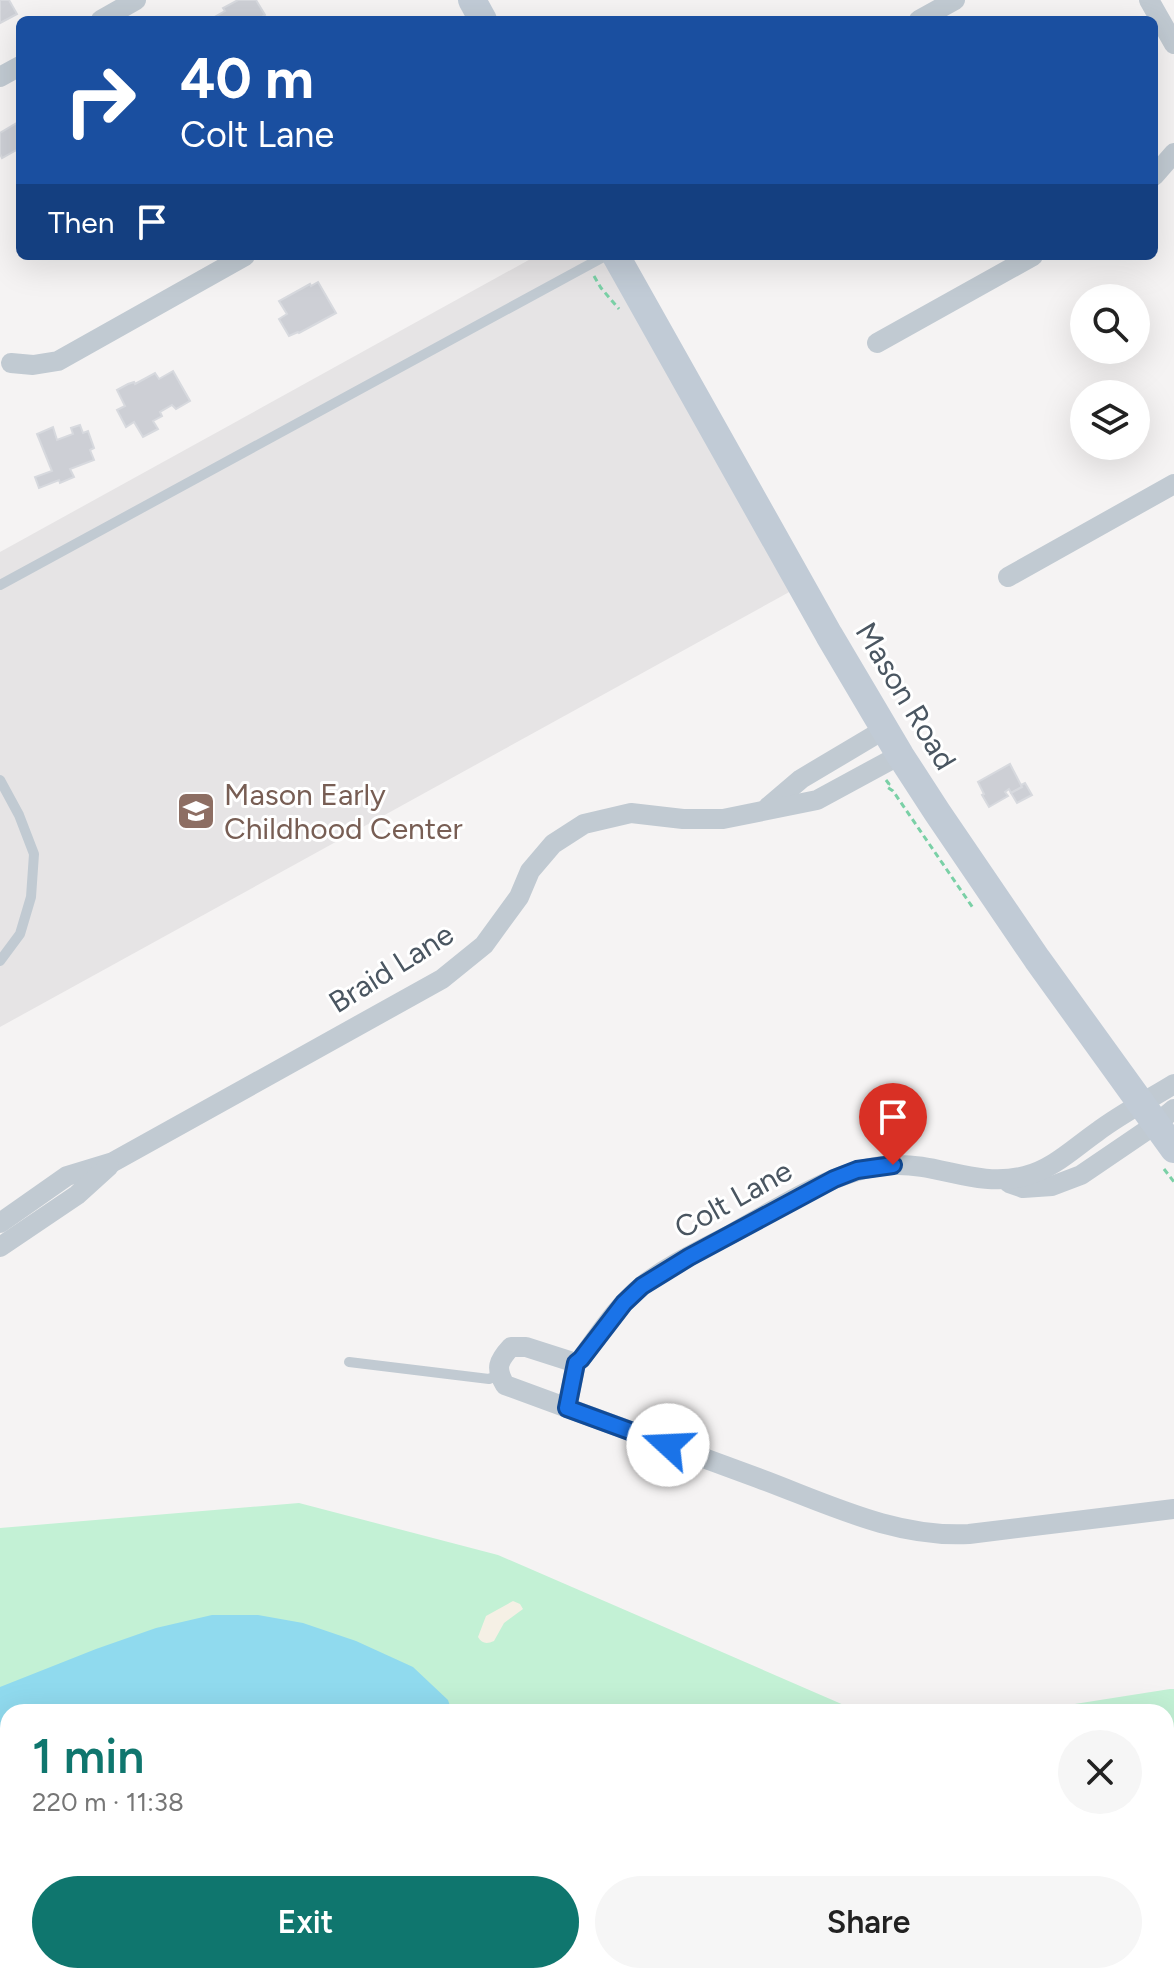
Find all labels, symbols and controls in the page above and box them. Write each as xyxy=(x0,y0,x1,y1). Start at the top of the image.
text: 40 m xyxy=(180,45,314,112)
icon: right xyxy=(48,48,152,152)
text: Colt Lane xyxy=(180,113,334,156)
icon: arrive xyxy=(130,200,174,244)
text: Then xyxy=(48,204,114,241)
map controls xyxy=(1070,284,1150,460)
button: search xyxy=(1070,284,1150,364)
button: layers xyxy=(1070,380,1150,460)
street label: Mason Road xyxy=(848,616,964,776)
place label: Mason Early Childhood Center xyxy=(224,776,463,847)
school or university icon: Mason Early Childhood Center xyxy=(175,790,217,832)
street label: Braid Lane xyxy=(322,915,460,1021)
pin xyxy=(859,1083,927,1165)
icon: arrive xyxy=(871,1095,915,1139)
street label: Colt Lane xyxy=(668,1152,798,1246)
position arrow xyxy=(626,1403,710,1487)
text: 1 min xyxy=(32,1727,144,1785)
button: close xyxy=(1058,1730,1142,1814)
text: 220 m · 11:38 xyxy=(32,1786,184,1818)
button: Exit xyxy=(32,1876,579,1968)
button: Share xyxy=(595,1876,1142,1968)

